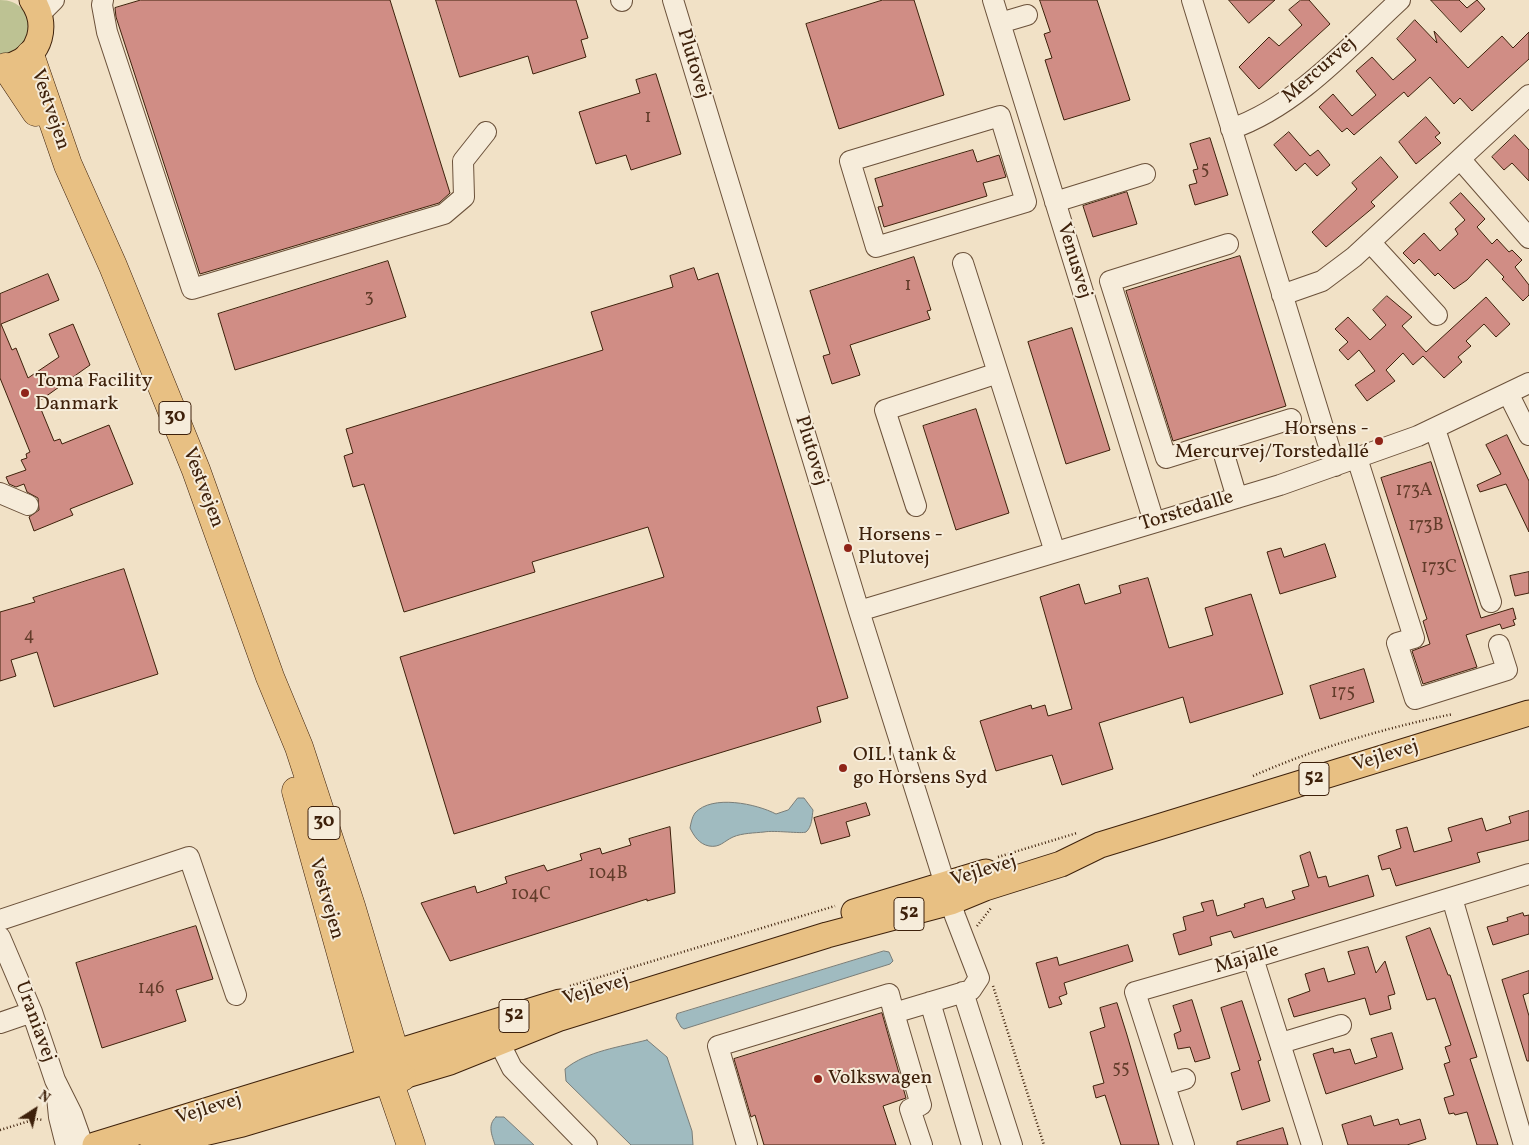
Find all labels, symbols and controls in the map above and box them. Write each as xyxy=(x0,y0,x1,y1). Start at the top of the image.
street label: Plutovej xyxy=(670,26,714,102)
street label: Mercurvej xyxy=(1278,32,1362,110)
street label: Vestvejen xyxy=(24,66,74,154)
house number: 1 xyxy=(645,108,651,130)
house number: 5 xyxy=(1201,160,1209,182)
street label: Venusvej xyxy=(1050,220,1096,302)
house number: 1 xyxy=(905,276,911,298)
house number: 3 xyxy=(364,288,374,310)
place label: Toma Facility Danmark xyxy=(35,370,153,417)
marker: Toma Facility Danmark xyxy=(19,387,31,399)
road number: 30 xyxy=(159,402,191,434)
street label: Plutovej xyxy=(788,413,832,489)
place label: Horsens - Mercurvej/Torstedallé xyxy=(1175,418,1369,465)
marker: Horsens - Mercurvej/Torstedallé xyxy=(1373,435,1385,447)
street label: Vestvejen xyxy=(176,445,228,531)
house number: 173A xyxy=(1395,481,1433,503)
street label: Torstedalle xyxy=(1137,486,1237,538)
house number: 173B xyxy=(1408,516,1444,538)
place label: Horsens - Plutovej xyxy=(858,524,943,571)
marker: Horsens - Plutovej xyxy=(842,542,854,554)
house number: 173C xyxy=(1421,558,1457,580)
house number: 4 xyxy=(24,626,34,648)
house number: 175 xyxy=(1331,683,1355,705)
street label: Vejlevej xyxy=(1350,736,1422,778)
place label: OIL! tank & go Horsens Syd xyxy=(853,744,987,791)
marker: OIL! tank & go Horsens Syd xyxy=(837,762,849,774)
road number: 52 xyxy=(1299,762,1329,796)
road number: 30 xyxy=(308,806,340,840)
street label: Vejlevej xyxy=(948,851,1020,893)
street label: Vestvejen xyxy=(302,855,348,943)
house number: 104B xyxy=(588,864,628,886)
house number: 104C xyxy=(511,885,551,907)
road number: 52 xyxy=(894,898,924,931)
street label: Majalle xyxy=(1212,939,1282,981)
street label: Vejlevej xyxy=(560,970,632,1012)
street label: Uraniavej xyxy=(8,978,60,1066)
house number: 146 xyxy=(138,979,164,1001)
road number: 52 xyxy=(499,999,529,1032)
house number: 55 xyxy=(1112,1059,1130,1081)
place label: Volkswagen xyxy=(828,1067,932,1091)
marker: Volkswagen xyxy=(812,1073,824,1085)
north arrow xyxy=(10,1085,60,1135)
text: N xyxy=(34,1087,53,1108)
street label: Vejlevej xyxy=(173,1089,245,1131)

